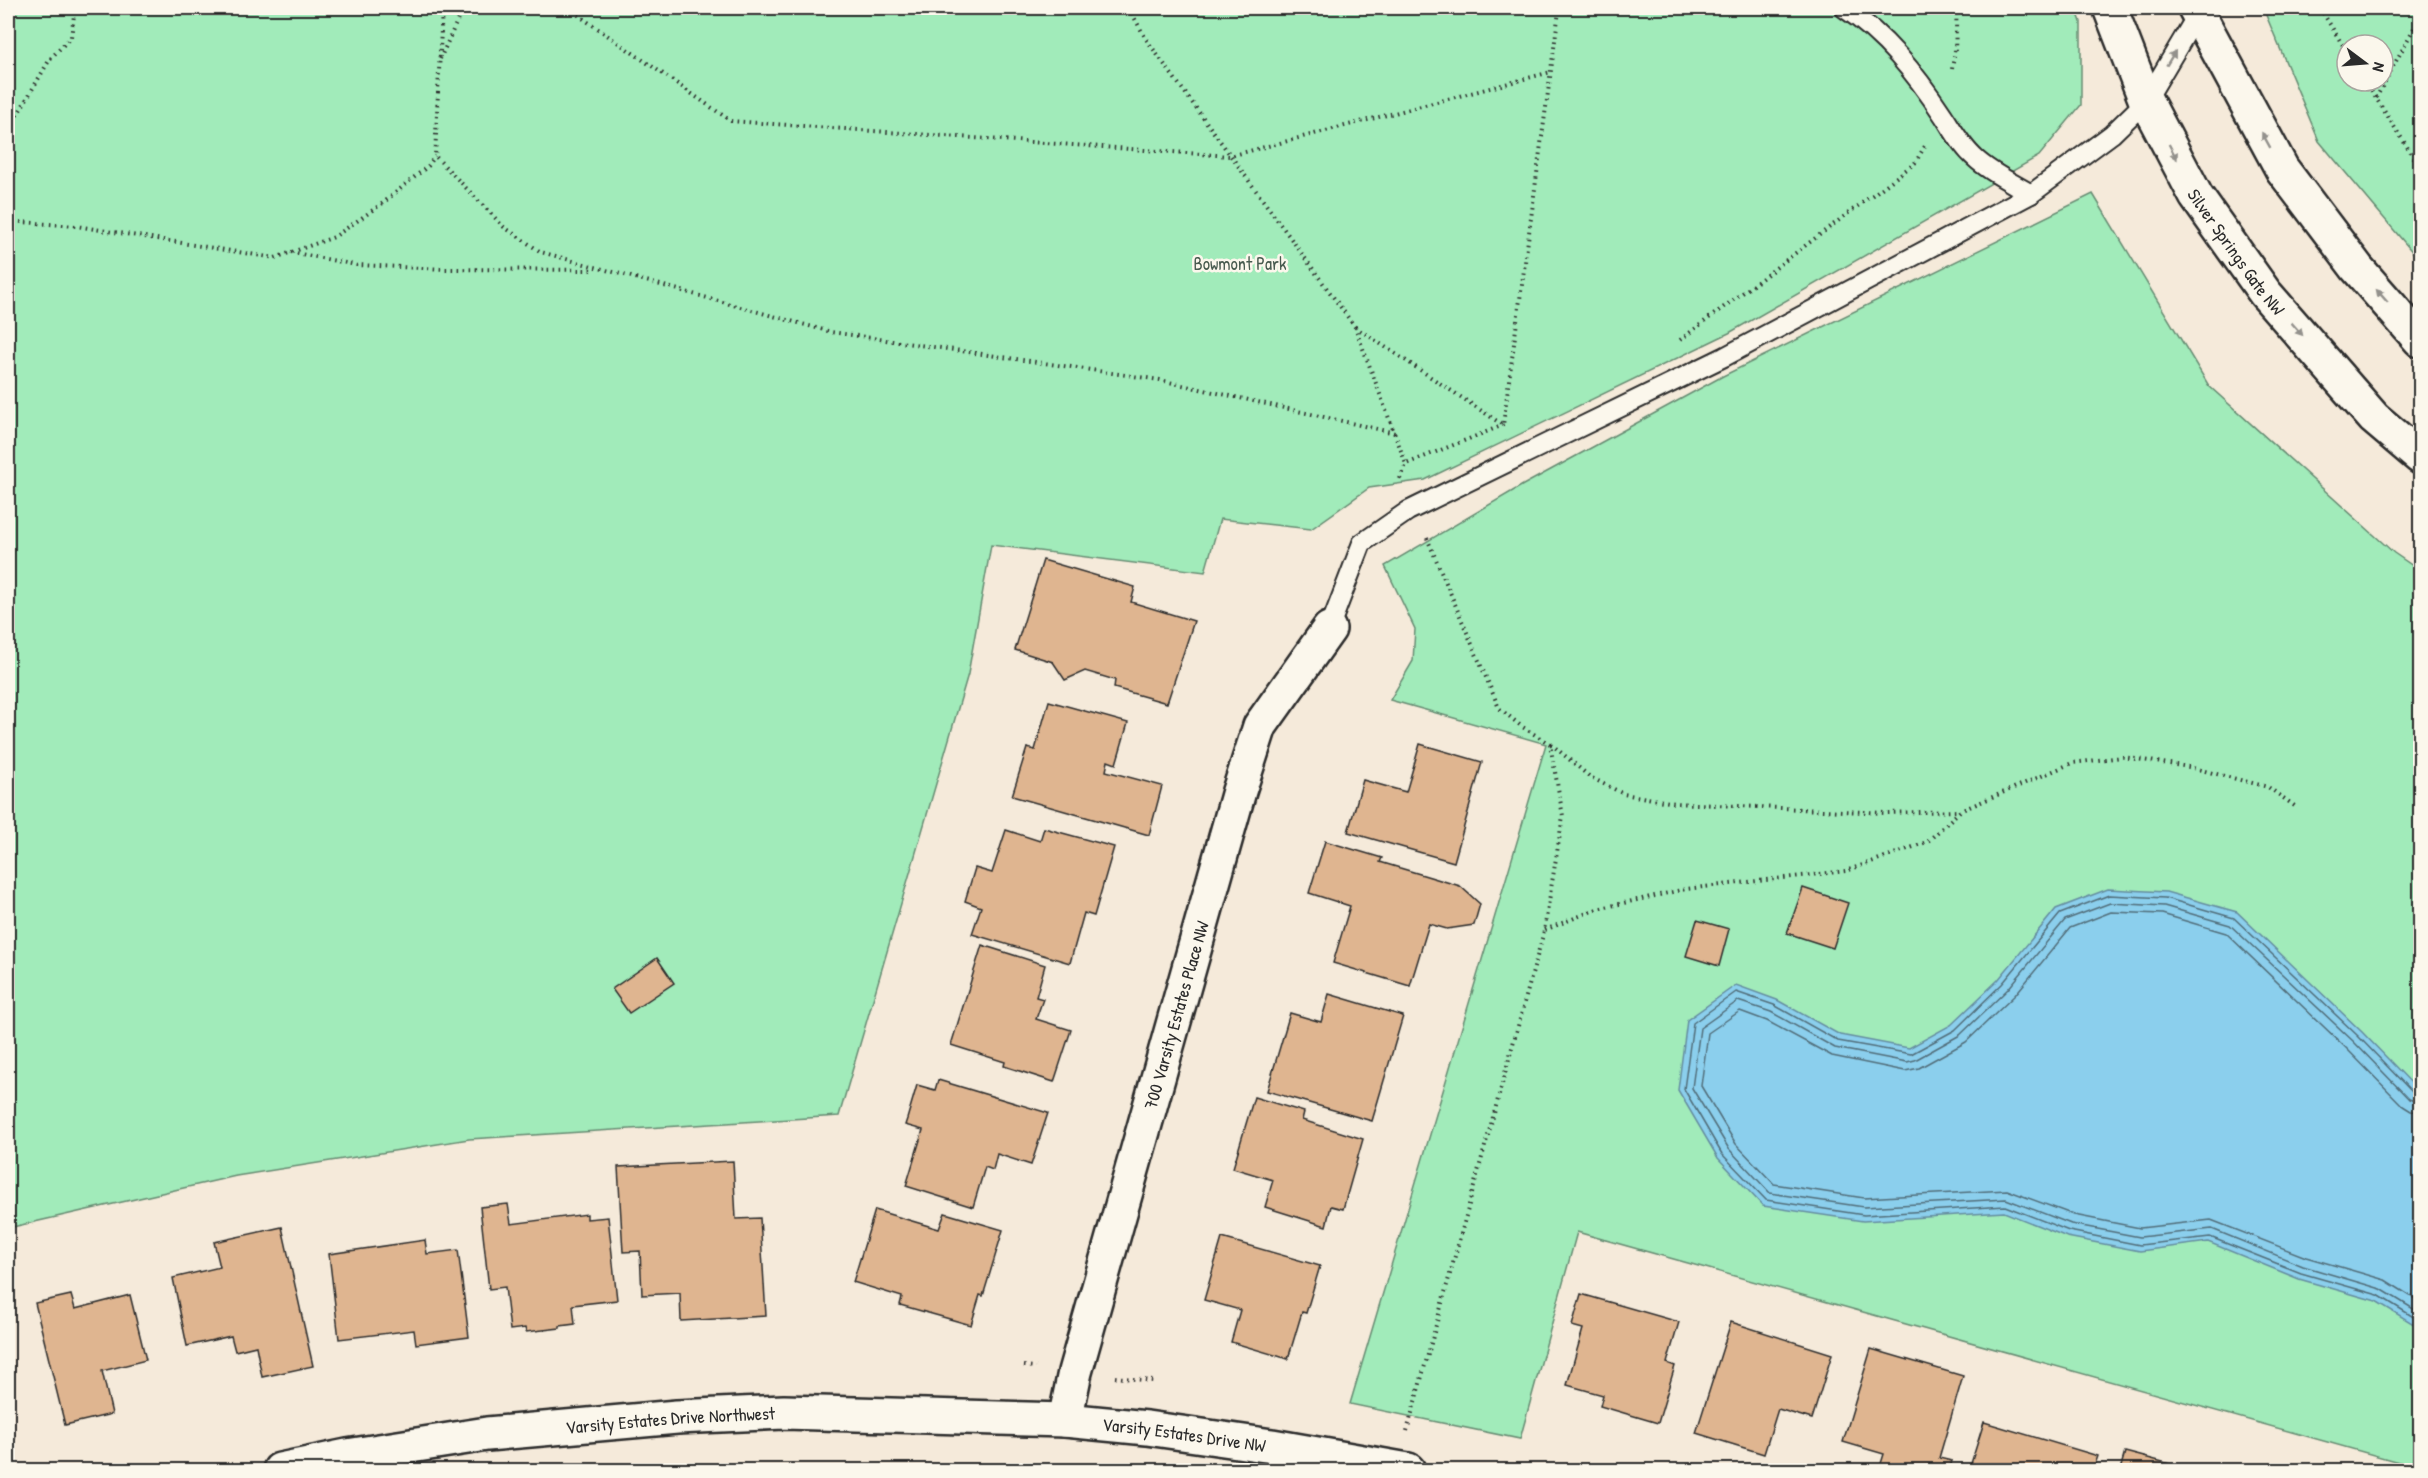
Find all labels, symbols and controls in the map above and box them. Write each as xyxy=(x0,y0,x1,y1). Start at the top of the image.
north arrow xyxy=(2335,33,2395,93)
one-way arrow xyxy=(2166,50,2177,66)
text: N xyxy=(2368,60,2391,75)
one-way arrow xyxy=(2261,131,2271,148)
one-way arrow xyxy=(2168,144,2178,161)
street label: Silver Springs Gate NW xyxy=(2182,185,2291,320)
park label: Bowmont Park xyxy=(1194,251,1287,276)
one-way arrow xyxy=(2376,289,2389,304)
one-way arrow xyxy=(2290,321,2303,337)
street label: 700 Varsity Estates Place NW xyxy=(1137,918,1214,1112)
street label: Varsity Estates Drive Northwest xyxy=(564,1400,776,1439)
street label: Varsity Estates Drive NW xyxy=(1101,1411,1267,1457)

